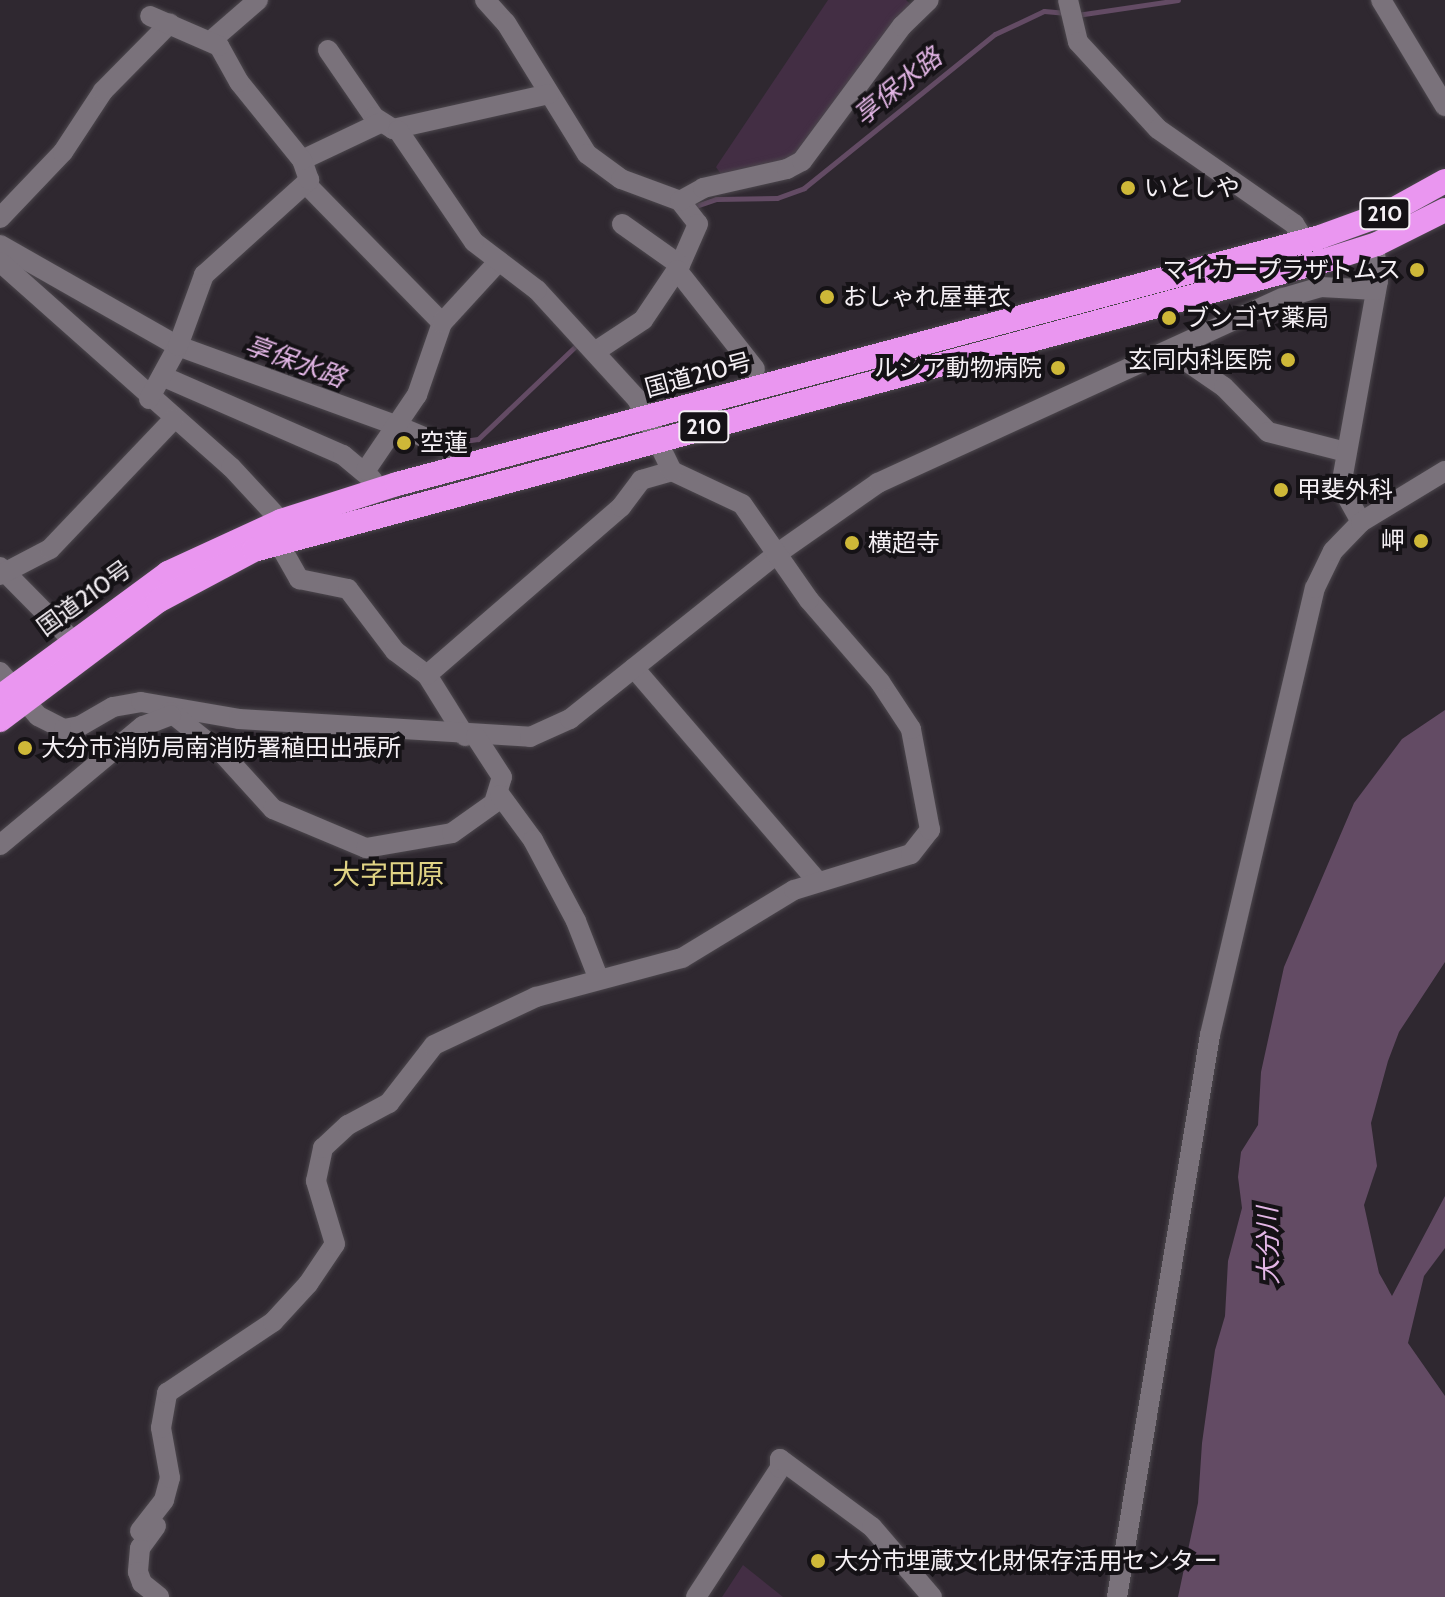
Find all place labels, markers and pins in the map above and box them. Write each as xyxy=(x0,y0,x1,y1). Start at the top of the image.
place label: いとしや xyxy=(1144,174,1240,202)
marker: いとしや xyxy=(1119,179,1137,197)
place label: マイカープラザトムス xyxy=(1161,256,1401,284)
marker: マイカープラザトムス xyxy=(1408,261,1426,279)
place label: おしゃれ屋華衣 xyxy=(843,283,1011,311)
marker: おしゃれ屋華衣 xyxy=(818,288,836,306)
place label: ブンゴヤ薬局 xyxy=(1185,304,1329,332)
marker: ブンゴヤ薬局 xyxy=(1160,309,1178,327)
place label: 玄同内科医院 xyxy=(1128,346,1272,374)
marker: 玄同内科医院 xyxy=(1279,351,1297,369)
place label: ルシア動物病院 xyxy=(874,354,1042,382)
marker: ルシア動物病院 xyxy=(1049,359,1067,377)
place label: 空蓮 xyxy=(420,429,468,457)
marker: 空蓮 xyxy=(395,434,413,452)
place label: 甲斐外科 xyxy=(1297,476,1393,504)
marker: 甲斐外科 xyxy=(1272,481,1290,499)
place label: 岬 xyxy=(1381,527,1405,555)
place label: 横超寺 xyxy=(868,529,940,557)
marker: 岬 xyxy=(1412,532,1430,550)
marker: 横超寺 xyxy=(843,534,861,552)
place label: 大分市消防局南消防署稙田出張所 xyxy=(41,734,401,762)
marker: 大分市消防局南消防署稙田出張所 xyxy=(16,739,34,757)
place label: 大分市埋蔵文化財保存活用センター xyxy=(834,1547,1218,1575)
marker: 大分市埋蔵文化財保存活用センター xyxy=(809,1552,827,1570)

